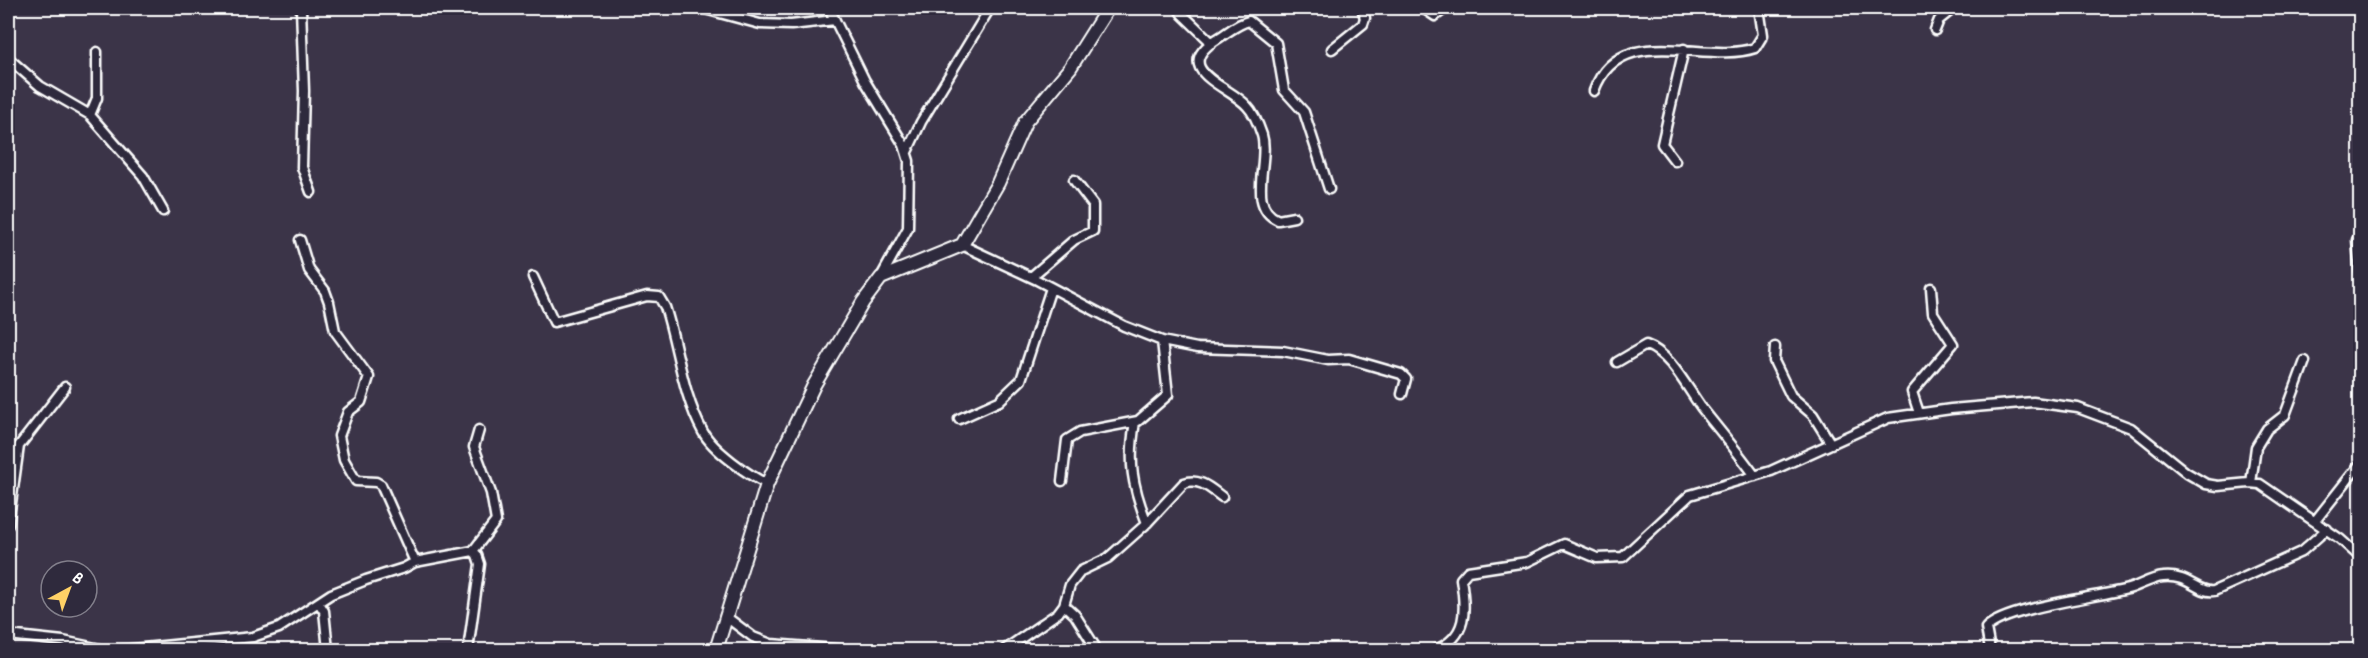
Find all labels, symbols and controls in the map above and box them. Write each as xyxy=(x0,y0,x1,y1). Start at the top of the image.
north arrow xyxy=(39,559,99,619)
text: B xyxy=(69,567,89,589)

